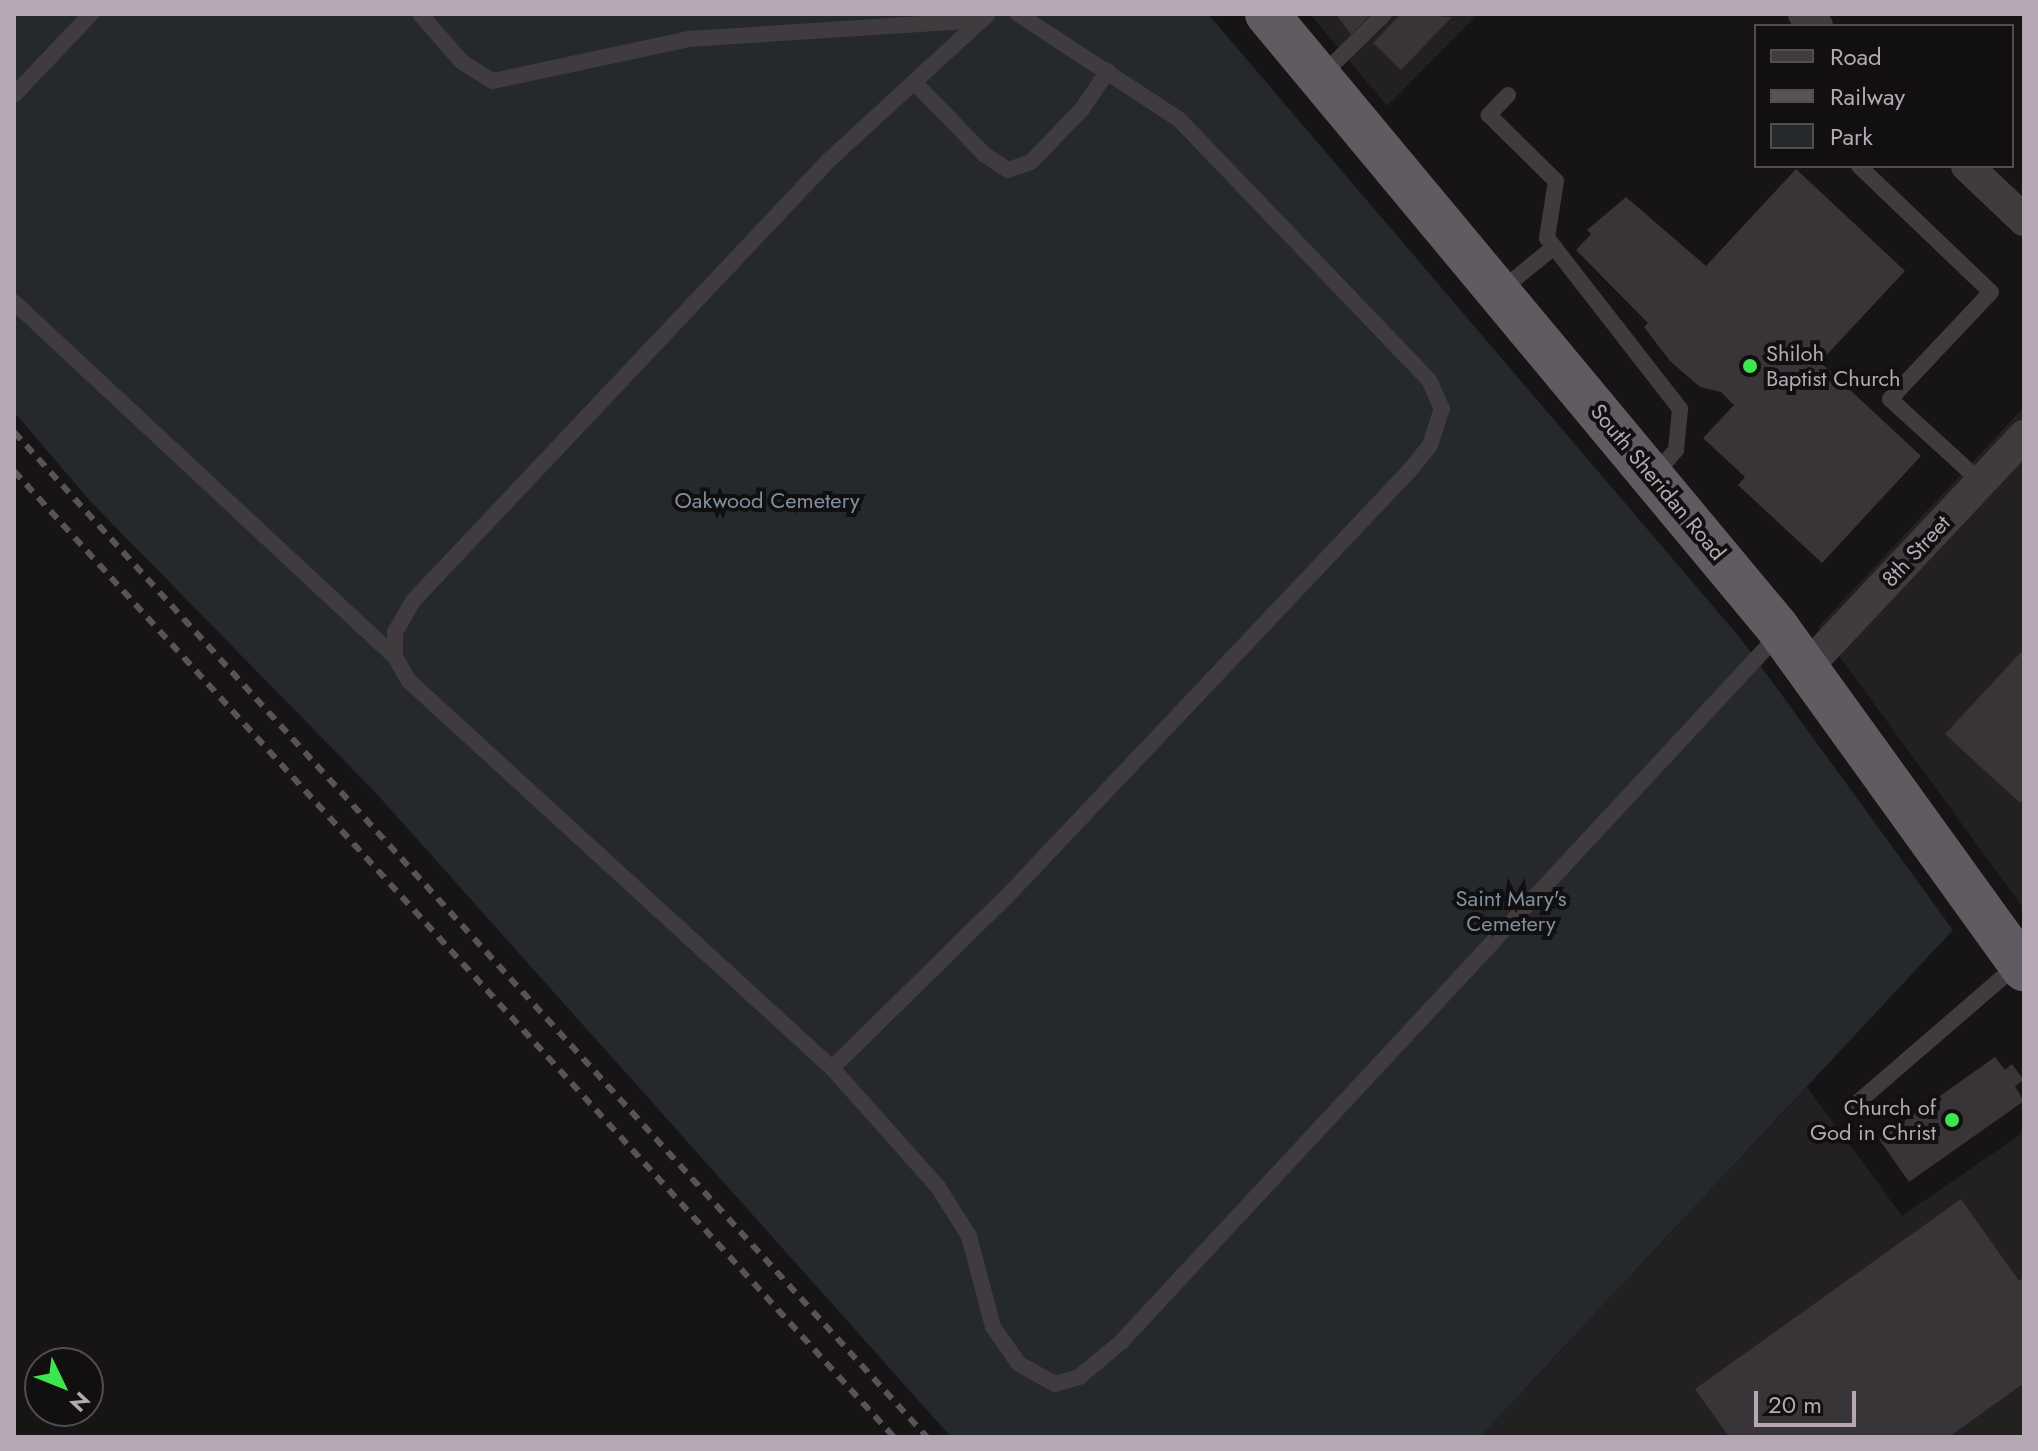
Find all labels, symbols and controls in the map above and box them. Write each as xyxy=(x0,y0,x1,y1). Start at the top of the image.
legend xyxy=(1754,24,2014,168)
text: Road xyxy=(1830,39,1882,74)
text: Railway xyxy=(1830,79,1905,114)
text: Park xyxy=(1830,119,1873,154)
place label: Shiloh Baptist Church xyxy=(1766,340,1901,392)
marker: Shiloh Baptist Church xyxy=(1741,357,1759,375)
street label: South Sheridan Road xyxy=(1585,398,1731,566)
park label: Oakwood Cemetery xyxy=(674,488,860,514)
street label: 8th Street xyxy=(1876,510,1956,592)
park label: Saint Mary's Cemetery xyxy=(1455,885,1567,936)
place label: Church of God in Christ xyxy=(1810,1094,1936,1146)
marker: Church of God in Christ xyxy=(1943,1111,1961,1129)
north arrow xyxy=(24,1347,104,1427)
scale bar xyxy=(1758,1375,1860,1425)
text: N xyxy=(62,1385,98,1419)
text: 20 m xyxy=(1768,1387,1822,1422)

